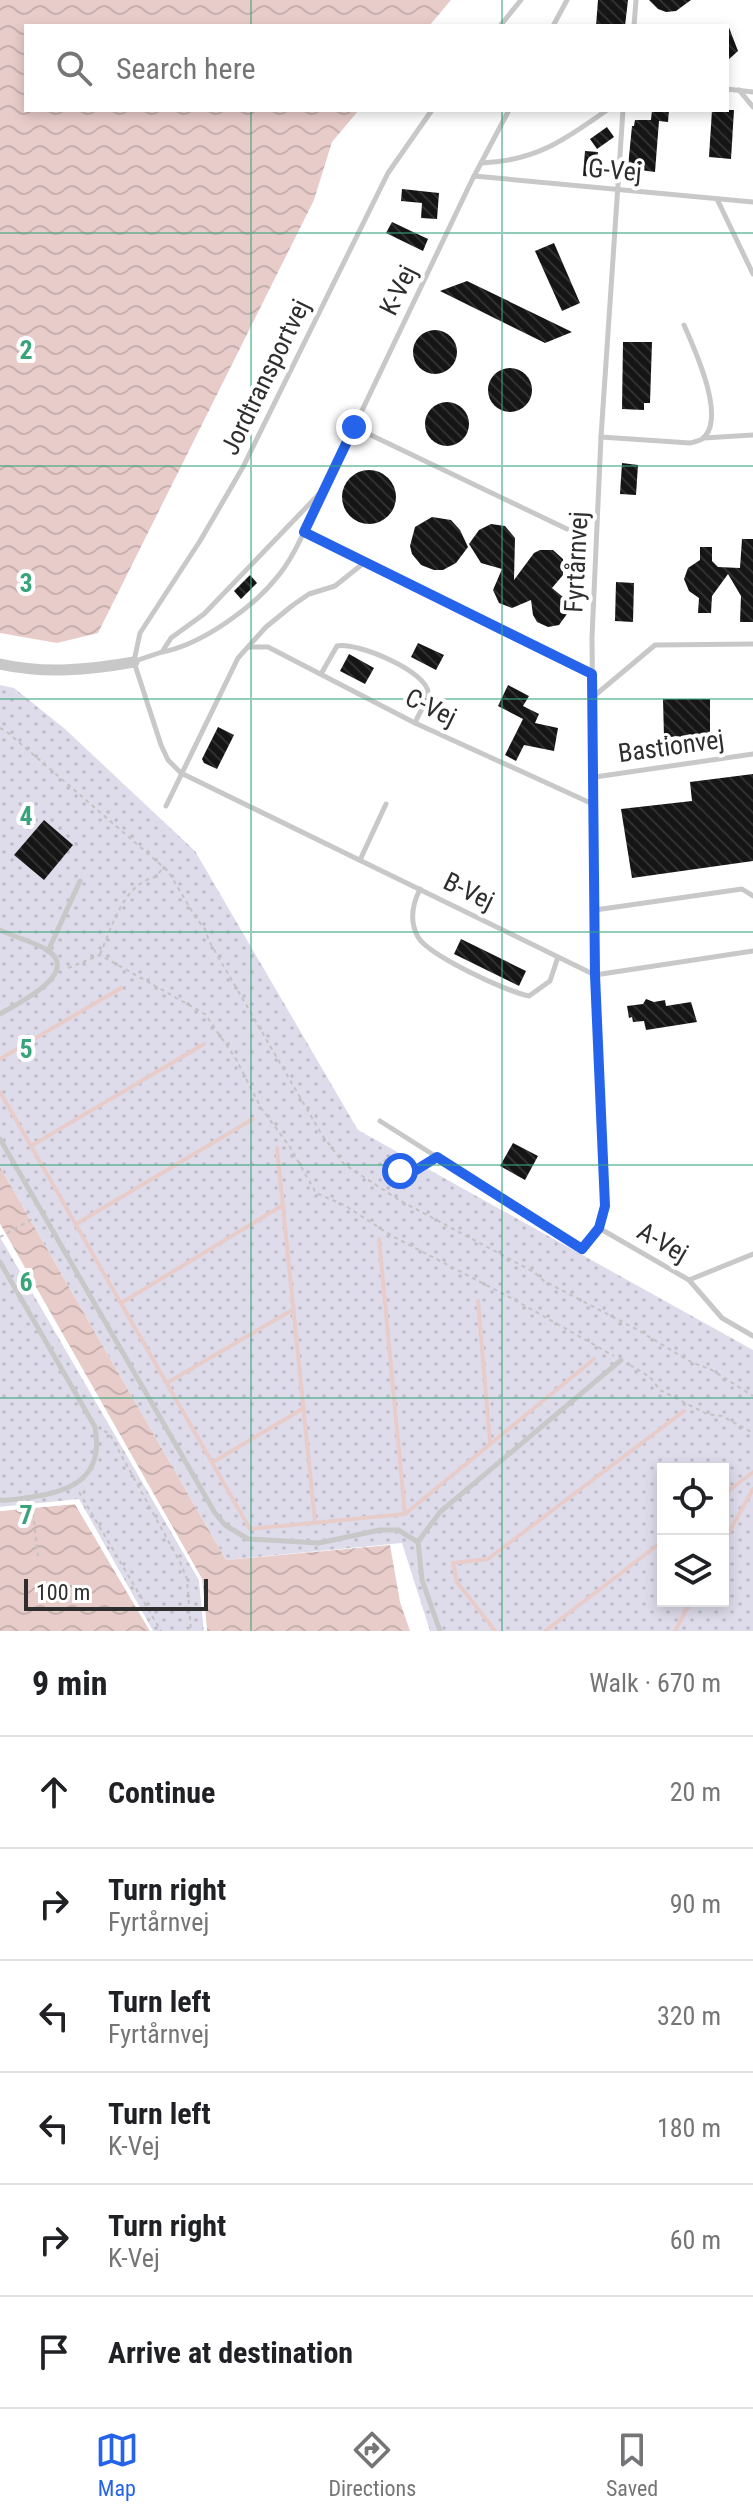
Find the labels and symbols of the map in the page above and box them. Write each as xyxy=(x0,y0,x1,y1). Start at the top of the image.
street label: G-Vej xyxy=(587,153,643,187)
street label: K-Vej xyxy=(373,260,423,320)
street label: Jordtransportvej xyxy=(214,294,316,460)
text: 2 xyxy=(19,335,33,365)
route end xyxy=(336,409,372,445)
street label: Fyrtårnvej xyxy=(558,511,594,613)
text: 3 xyxy=(19,568,33,598)
street label: C-Vej xyxy=(401,682,461,732)
street label: Bastionvej xyxy=(616,724,726,768)
text: 4 xyxy=(19,801,33,831)
street label: B-Vej xyxy=(439,866,499,916)
text: 5 xyxy=(19,1034,33,1064)
route start xyxy=(382,1153,418,1189)
street label: A-Vej xyxy=(632,1216,694,1268)
text: 6 xyxy=(19,1267,33,1297)
text: 7 xyxy=(19,1500,33,1530)
scale bar xyxy=(24,1575,208,1611)

